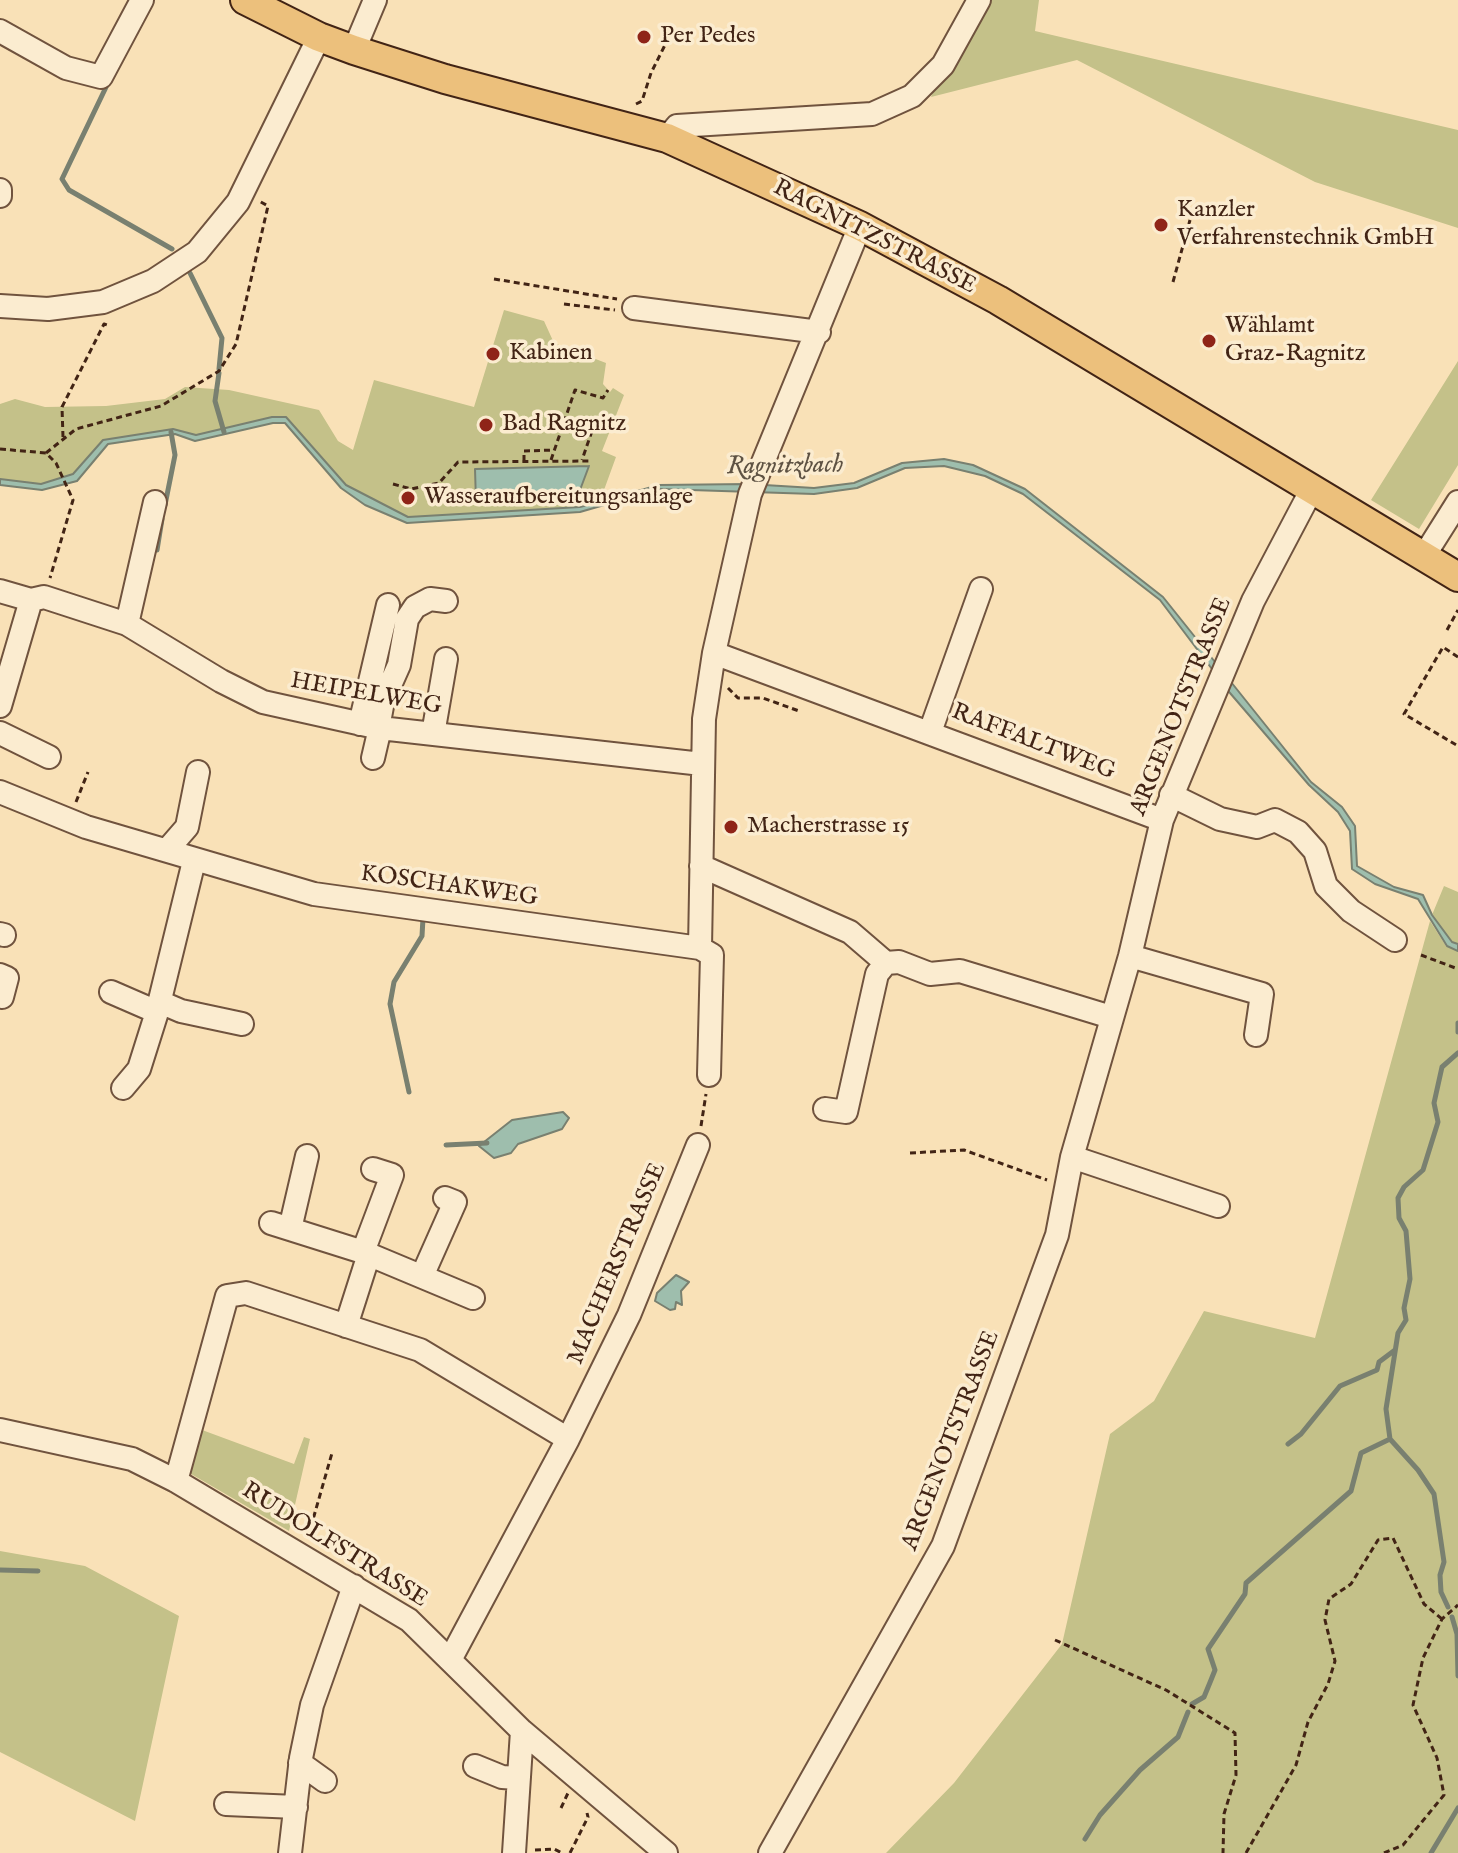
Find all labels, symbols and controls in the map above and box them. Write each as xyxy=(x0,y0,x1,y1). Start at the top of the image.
place label: Per Pedes xyxy=(660,23,755,51)
marker: Per Pedes xyxy=(635,28,653,46)
street label: RAGNITZSTRASSE xyxy=(768,174,980,302)
place label: Kanzler Verfahrenstechnik GmbH xyxy=(1177,197,1434,253)
marker: Kanzler Verfahrenstechnik GmbH xyxy=(1152,216,1170,234)
place label: Wählamt Graz-Ragnitz xyxy=(1225,313,1366,369)
marker: Wählamt Graz-Ragnitz xyxy=(1200,332,1218,350)
place label: Kabinen xyxy=(509,340,592,368)
marker: Kabinen xyxy=(484,345,502,363)
place label: Bad Ragnitz xyxy=(502,411,626,439)
marker: Bad Ragnitz xyxy=(477,416,495,434)
water label: Ragnitzbach xyxy=(726,450,844,484)
place label: Wasseraufbereitungsanlage xyxy=(424,484,693,512)
marker: Wasseraufbereitungsanlage xyxy=(399,489,417,507)
street label: ARGENOTSTRASSE xyxy=(1125,594,1239,820)
street label: HEIPELWEG xyxy=(288,668,444,722)
street label: RAFFALTWEG xyxy=(947,699,1119,787)
place label: Macherstrasse 15 xyxy=(747,813,909,841)
marker: Macherstrasse 15 xyxy=(722,818,740,836)
street label: KOSCHAKWEG xyxy=(358,860,540,914)
street label: MACHERSTRASSE xyxy=(562,1159,674,1369)
street label: ARGENOTSTRASSE xyxy=(897,1327,1007,1555)
street label: RUDOLFSTRASSE xyxy=(236,1477,432,1615)

